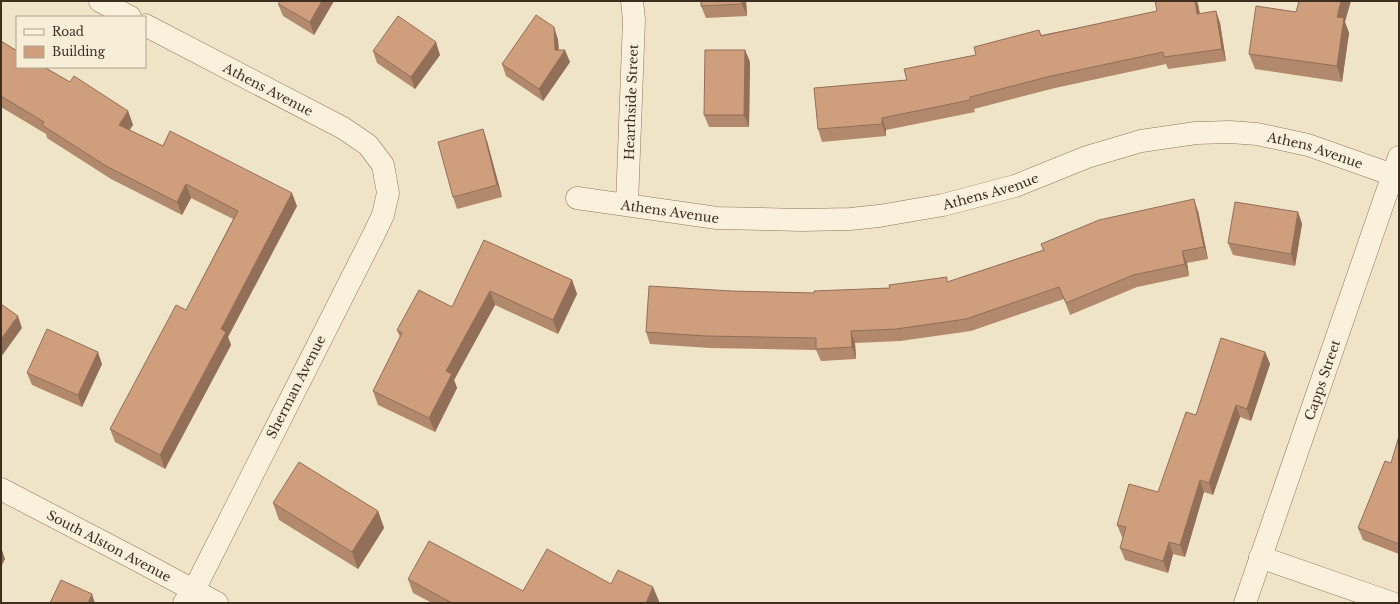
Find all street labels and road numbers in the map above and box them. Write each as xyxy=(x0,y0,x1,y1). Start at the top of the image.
street label: Hearthside Street xyxy=(620,44,642,160)
street label: Athens Avenue xyxy=(220,58,316,120)
street label: Athens Avenue xyxy=(1265,128,1365,172)
street label: Athens Avenue xyxy=(940,169,1041,213)
street label: Athens Avenue xyxy=(619,196,720,227)
street label: Sherman Avenue xyxy=(263,332,329,442)
street label: Capps Street xyxy=(1300,337,1344,422)
street label: South Alston Avenue xyxy=(44,506,174,585)

